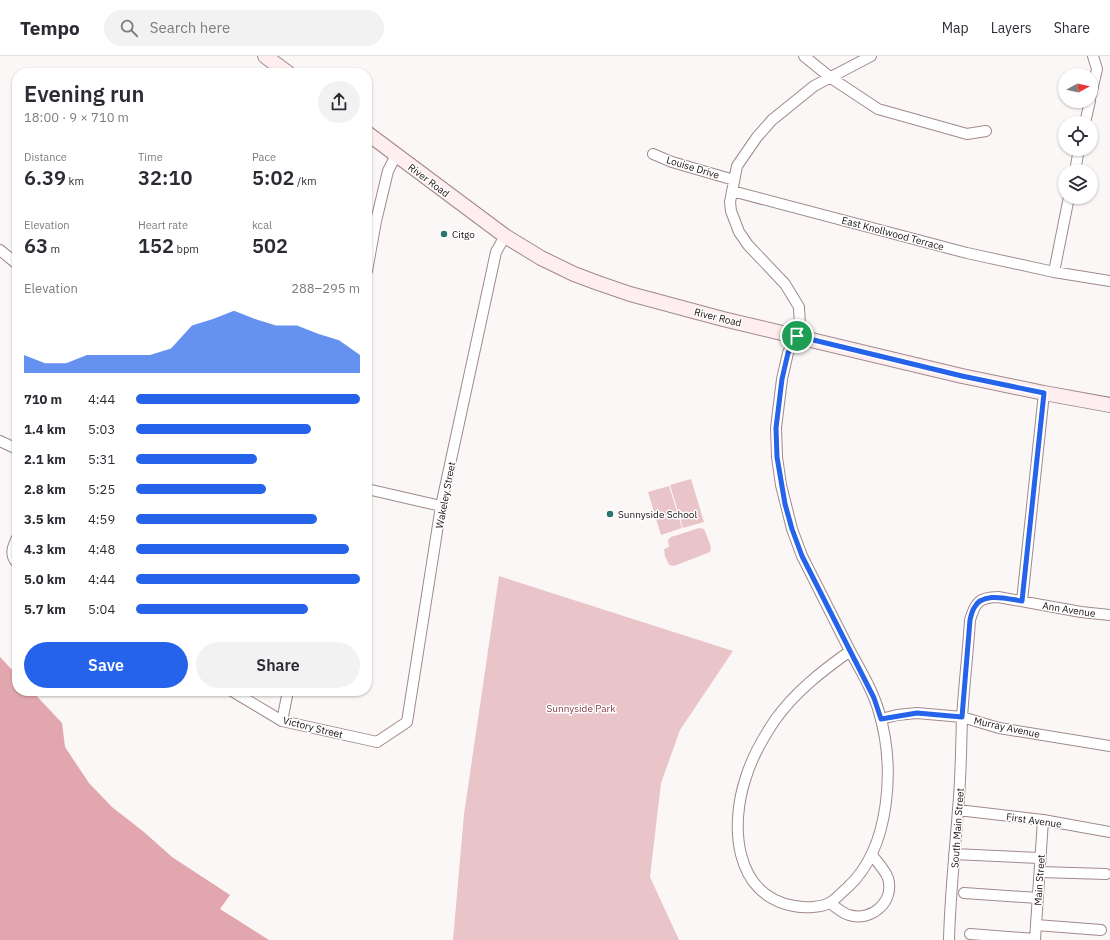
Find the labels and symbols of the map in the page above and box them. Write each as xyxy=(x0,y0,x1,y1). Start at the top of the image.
north arrow xyxy=(1058,68,1098,108)
street label: Louise Drive xyxy=(665,153,721,182)
street label: River Road xyxy=(406,161,452,200)
street label: East Knollwood Terrace xyxy=(840,214,946,254)
place label: Citgo xyxy=(452,228,475,241)
marker: Citgo xyxy=(439,229,449,239)
street label: River Road xyxy=(693,305,743,330)
pin xyxy=(780,319,814,353)
street label: Wakeley Street xyxy=(433,460,458,530)
place label: Sunnyside School xyxy=(618,508,697,521)
marker: Sunnyside School xyxy=(605,509,615,519)
street label: Ann Avenue xyxy=(1041,599,1097,620)
park label: Sunnyside Park xyxy=(547,702,616,715)
street label: Victory Street xyxy=(282,714,345,741)
street label: Murray Avenue xyxy=(973,714,1042,741)
street label: South Main Street xyxy=(948,787,967,868)
street label: First Avenue xyxy=(1005,810,1063,831)
street label: Main Street xyxy=(1031,853,1048,906)

